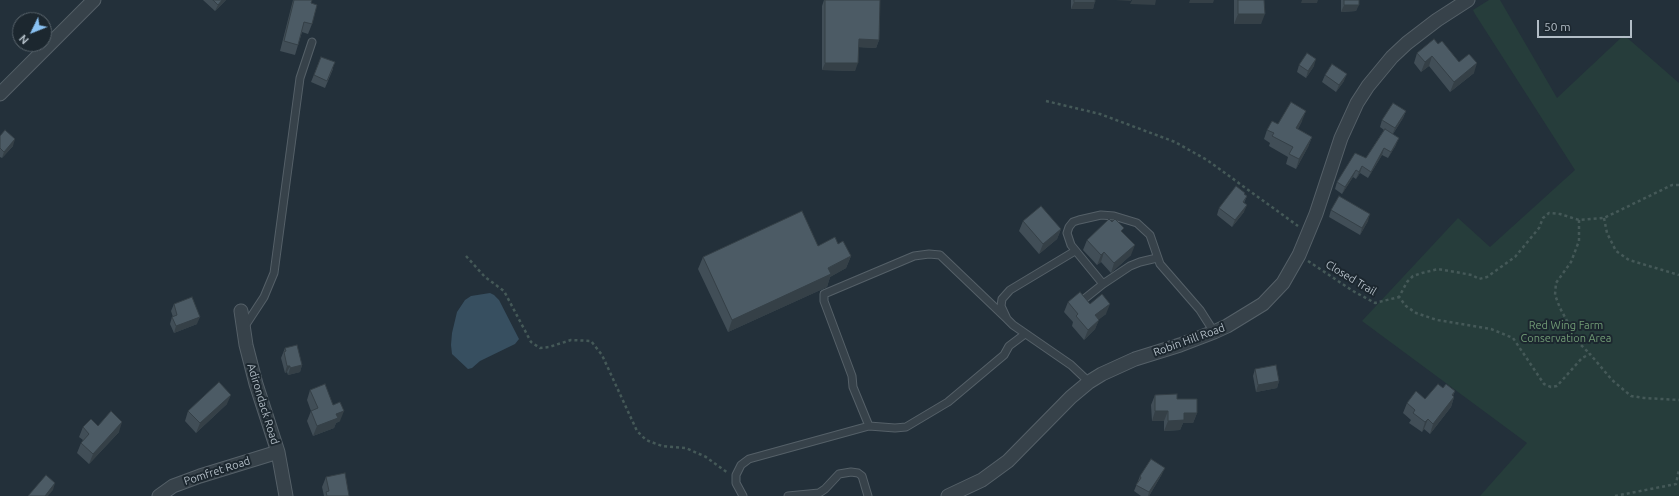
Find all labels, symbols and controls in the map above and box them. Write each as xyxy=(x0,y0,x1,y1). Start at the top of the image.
north arrow xyxy=(12,12,52,52)
scale bar xyxy=(1539,12,1634,38)
text: 50 m xyxy=(1544,20,1571,33)
text: N xyxy=(17,32,31,47)
street label: Closed Trail xyxy=(1323,258,1379,298)
park label: Red Wing Farm Conservation Area xyxy=(1521,318,1611,344)
street label: Robin Hill Road xyxy=(1151,321,1227,359)
street label: Adirondack Road xyxy=(244,362,282,446)
street label: Pomfret Road xyxy=(182,454,252,488)

